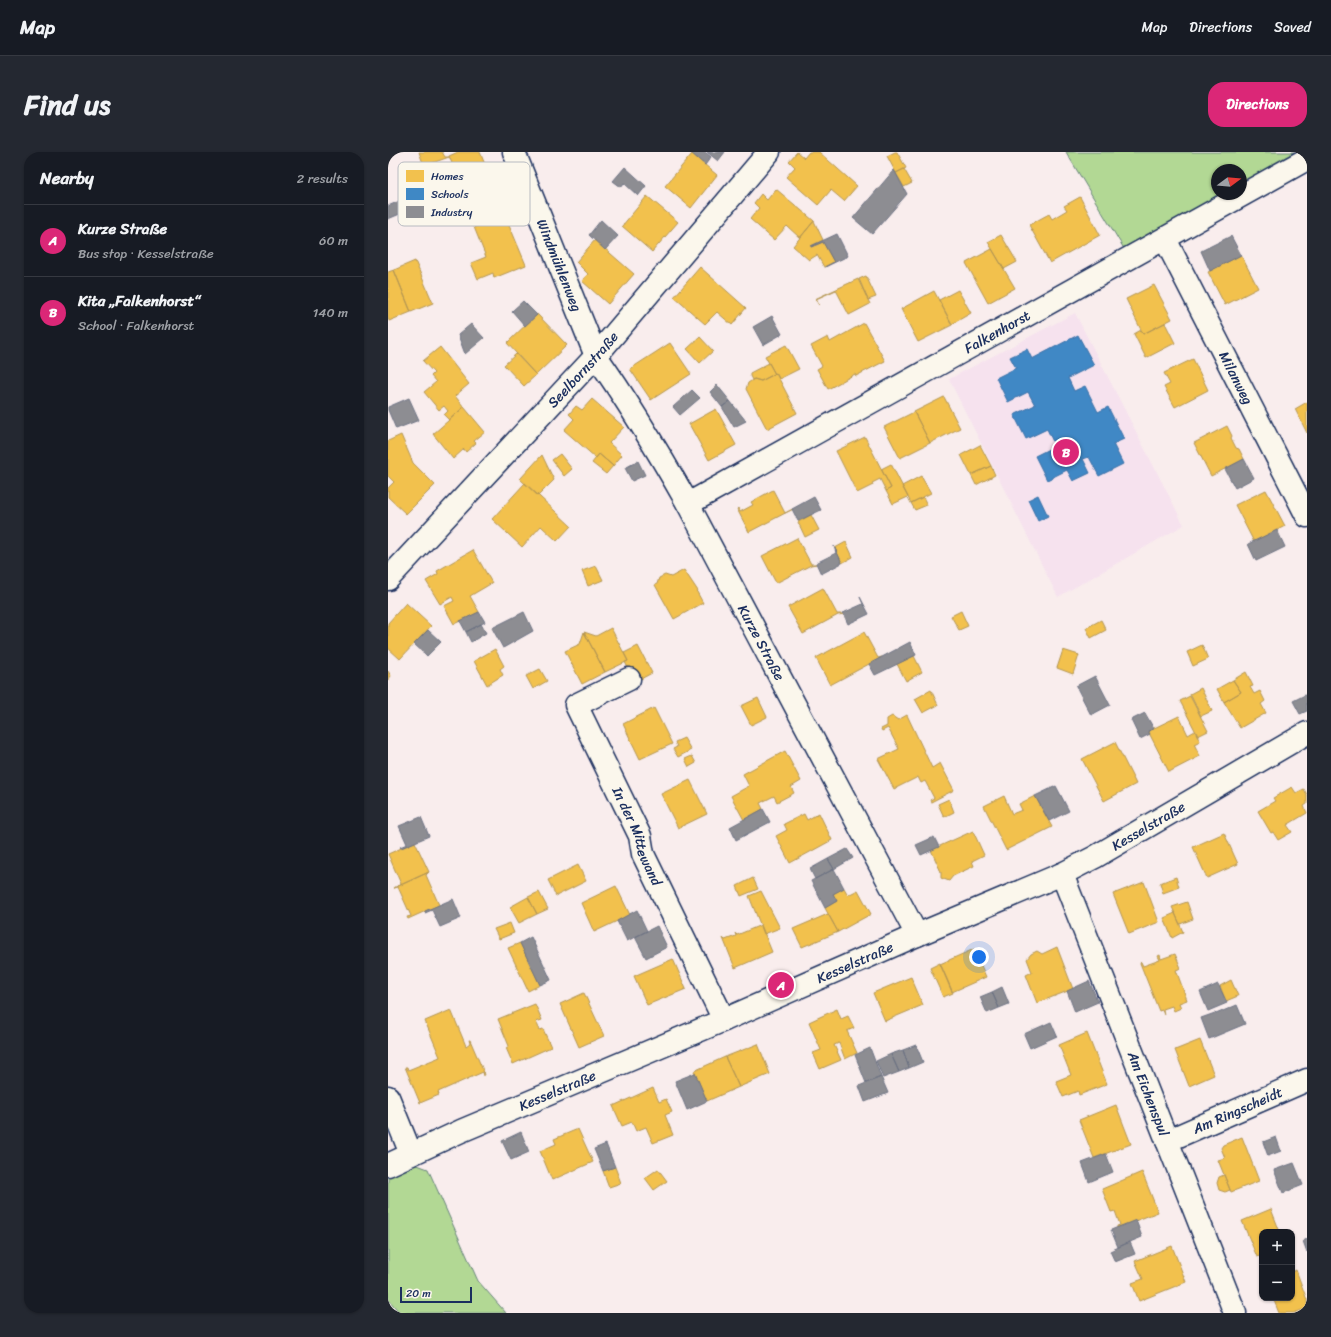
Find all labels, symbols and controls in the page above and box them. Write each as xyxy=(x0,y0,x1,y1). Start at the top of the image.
text: Map xyxy=(20,11,55,44)
text: Map xyxy=(1141,15,1167,40)
text: Directions xyxy=(1189,15,1252,40)
text: Saved xyxy=(1274,15,1311,40)
text: Find us xyxy=(24,80,111,129)
button: Directions xyxy=(1208,82,1307,127)
legend xyxy=(398,162,530,226)
text: Nearby xyxy=(40,163,94,193)
north arrow xyxy=(1211,164,1247,200)
text: 2 results xyxy=(297,167,348,190)
text: Homes xyxy=(431,167,464,186)
text: Schools xyxy=(431,185,469,204)
text: Industry xyxy=(430,203,473,222)
street label: Windmühlenweg xyxy=(529,215,589,316)
text: Kurze Straße xyxy=(78,216,167,242)
text: A xyxy=(49,229,57,252)
text: 60 m xyxy=(319,229,348,252)
text: Bus stop · Kesselstraße xyxy=(78,242,214,265)
text: Kita „Falkenhorst“ xyxy=(78,288,200,314)
text: B xyxy=(49,301,57,324)
text: 140 m xyxy=(313,301,348,324)
street label: Falkenhorst xyxy=(960,303,1035,361)
text: School · Falkenhorst xyxy=(78,314,194,337)
street label: Seelbornstraße xyxy=(541,326,625,414)
street label: Milanweg xyxy=(1212,347,1260,409)
pin: B xyxy=(1053,437,1079,467)
street label: Kurze Straße xyxy=(731,600,792,685)
street label: In der Mittewand xyxy=(604,781,669,892)
street label: Kesselstraße xyxy=(1107,795,1190,858)
street label: Kesselstraße xyxy=(812,935,898,991)
your location xyxy=(969,947,989,967)
pin: A xyxy=(768,970,794,1000)
street label: Am Eichenspul xyxy=(1120,1047,1177,1141)
street label: Kesselstraße xyxy=(515,1063,600,1118)
street label: Am Ringscheidt xyxy=(1188,1080,1287,1142)
map controls xyxy=(1259,1229,1295,1301)
button: + xyxy=(1259,1229,1295,1265)
button: − xyxy=(1259,1265,1295,1301)
text: 20 m xyxy=(406,1284,431,1303)
scale bar xyxy=(400,1285,472,1304)

